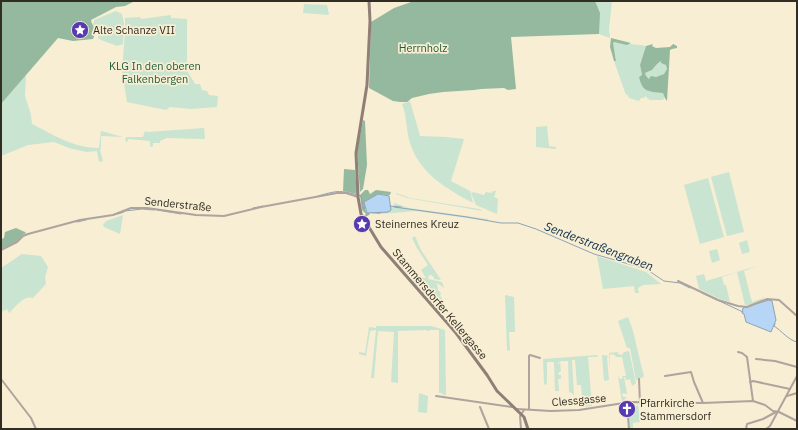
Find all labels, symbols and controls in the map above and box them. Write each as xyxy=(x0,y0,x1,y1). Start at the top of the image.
place icon: Alte Schanze VII xyxy=(70,20,90,40)
place label: Alte Schanze VII xyxy=(93,23,175,37)
park label: Herrnholz xyxy=(399,41,447,55)
park label: KLG In den oberen Falkenbergen xyxy=(109,59,201,86)
street label: Senderstraße xyxy=(144,194,212,214)
place icon: Steinernes Kreuz xyxy=(352,214,372,234)
place label: Steinernes Kreuz xyxy=(375,217,459,231)
water label: Senderstraßengraben xyxy=(542,218,656,274)
street label: Stammersdorfer Kellergasse xyxy=(390,246,490,362)
street label: Clessgasse xyxy=(551,391,607,409)
place label: Pfarrkirche Stammersdorf xyxy=(640,396,711,423)
church icon: Pfarrkirche Stammersdorf xyxy=(617,399,637,419)

